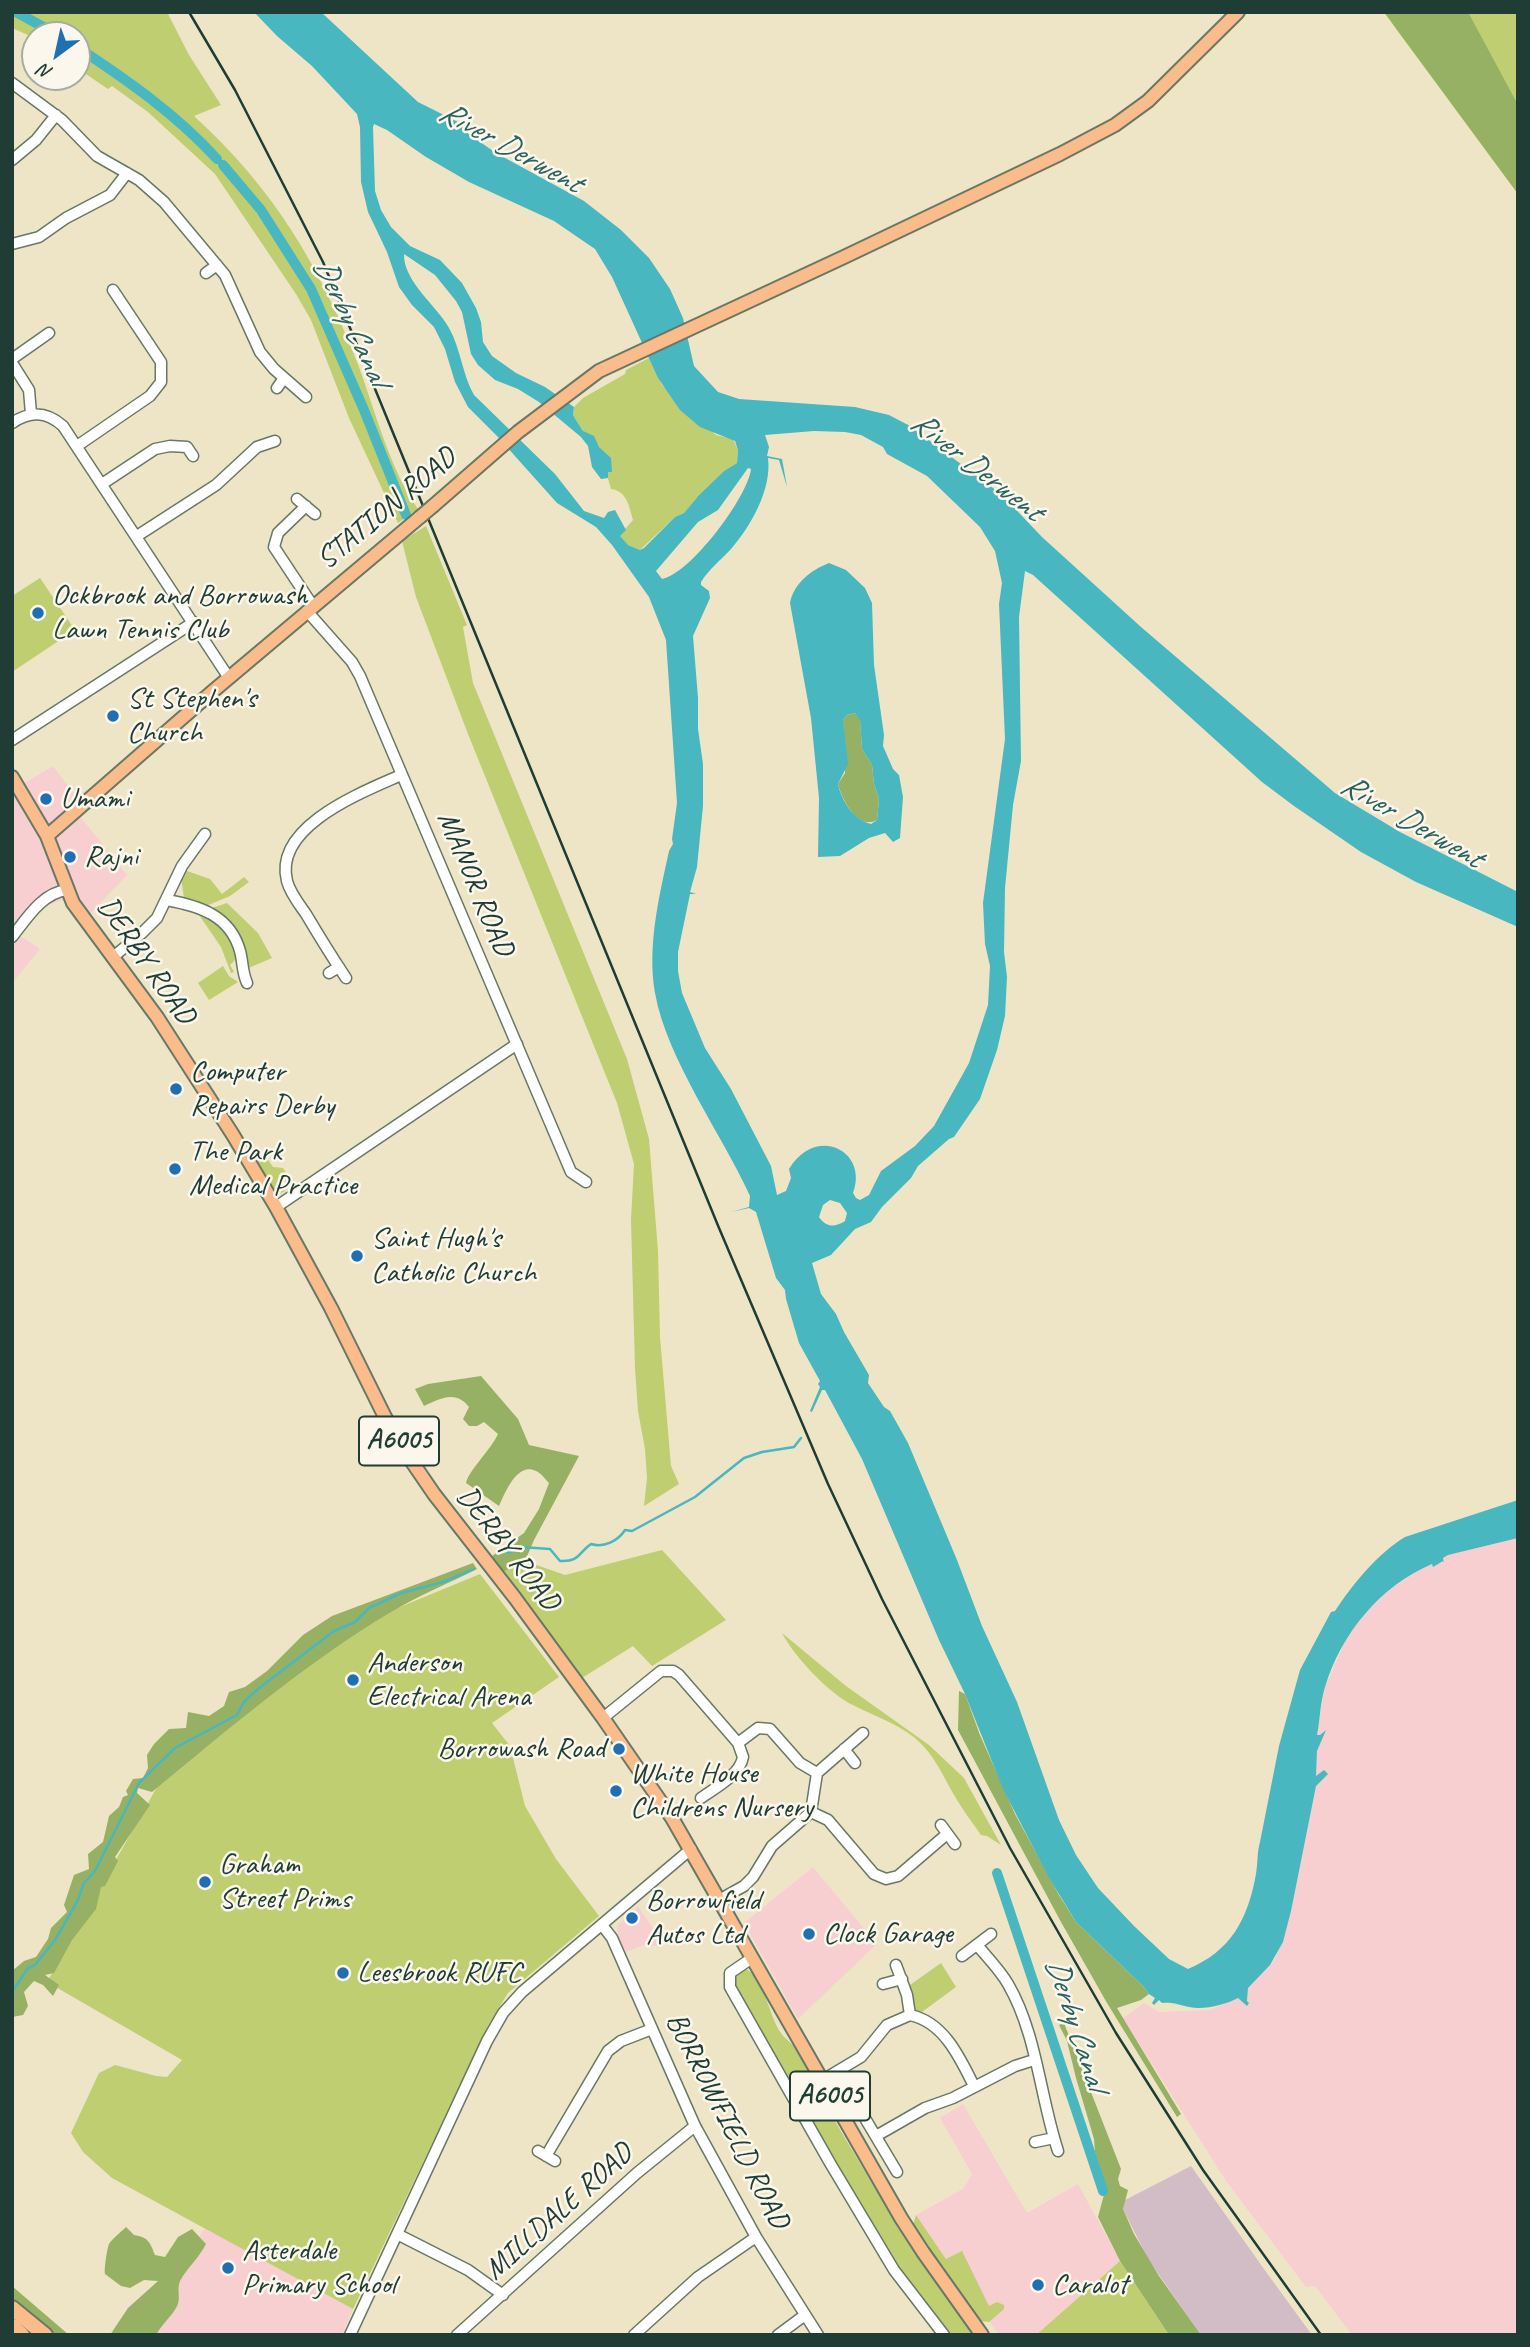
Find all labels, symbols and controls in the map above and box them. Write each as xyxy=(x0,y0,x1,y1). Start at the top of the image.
north arrow xyxy=(21,21,91,91)
text: N xyxy=(34,59,57,85)
water label: River Derwent xyxy=(432,93,588,203)
water label: Derby Canal xyxy=(304,253,396,391)
water label: River Derwent xyxy=(903,404,1049,530)
street label: STATION ROAD xyxy=(310,440,464,578)
place label: Ockbrook and Borrowash Lawn Tennis Club xyxy=(52,578,307,648)
marker: Ockbrook and Borrowash Lawn Tennis Club xyxy=(30,605,46,621)
place label: St Stephen's Church xyxy=(127,681,256,752)
marker: St Stephen's Church xyxy=(105,708,121,724)
water label: River Derwent xyxy=(1334,766,1488,878)
place label: Umami xyxy=(60,781,129,817)
marker: Umami xyxy=(38,791,54,807)
street label: MANOR ROAD xyxy=(428,806,522,962)
place label: Rajni xyxy=(84,839,138,875)
marker: Rajni xyxy=(62,849,78,865)
street label: DERBY ROAD xyxy=(89,890,203,1032)
place label: Computer Repairs Derby xyxy=(190,1054,334,1124)
marker: Computer Repairs Derby xyxy=(168,1081,184,1097)
place label: The Park Medical Practice xyxy=(189,1134,357,1204)
marker: The Park Medical Practice xyxy=(167,1161,183,1177)
place label: Saint Hugh's Catholic Church xyxy=(371,1221,536,1292)
marker: Saint Hugh's Catholic Church xyxy=(349,1248,365,1264)
road number: A6005 xyxy=(359,1416,439,1466)
street label: DERBY ROAD xyxy=(448,1480,568,1618)
place label: Anderson Electrical Arena xyxy=(367,1645,531,1716)
marker: Anderson Electrical Arena xyxy=(345,1672,361,1688)
place label: Borrowash Road xyxy=(437,1731,605,1767)
marker: Borrowash Road xyxy=(611,1741,627,1757)
place label: White House Childrens Nursery xyxy=(630,1756,813,1826)
marker: White House Childrens Nursery xyxy=(608,1783,624,1799)
place label: Graham Street Prims xyxy=(219,1847,351,1918)
marker: Graham Street Prims xyxy=(197,1874,213,1890)
place label: Borrowfield Autos Ltd xyxy=(646,1883,760,1954)
marker: Borrowfield Autos Ltd xyxy=(624,1910,640,1926)
place label: Clock Garage xyxy=(823,1916,953,1952)
marker: Clock Garage xyxy=(801,1926,817,1942)
water label: Derby Canal xyxy=(1036,1954,1114,2094)
place label: Leesbrook RUFC xyxy=(357,1955,521,1991)
marker: Leesbrook RUFC xyxy=(335,1965,351,1981)
street label: BORROWFIELD ROAD xyxy=(657,2007,797,2235)
road number: A6005 xyxy=(790,2072,870,2120)
street label: MILLDALE ROAD xyxy=(477,2136,641,2288)
place label: Asterdale Primary School xyxy=(242,2233,396,2304)
marker: Asterdale Primary School xyxy=(220,2260,236,2276)
place label: Caralot xyxy=(1052,2267,1128,2303)
marker: Caralot xyxy=(1030,2277,1046,2293)

